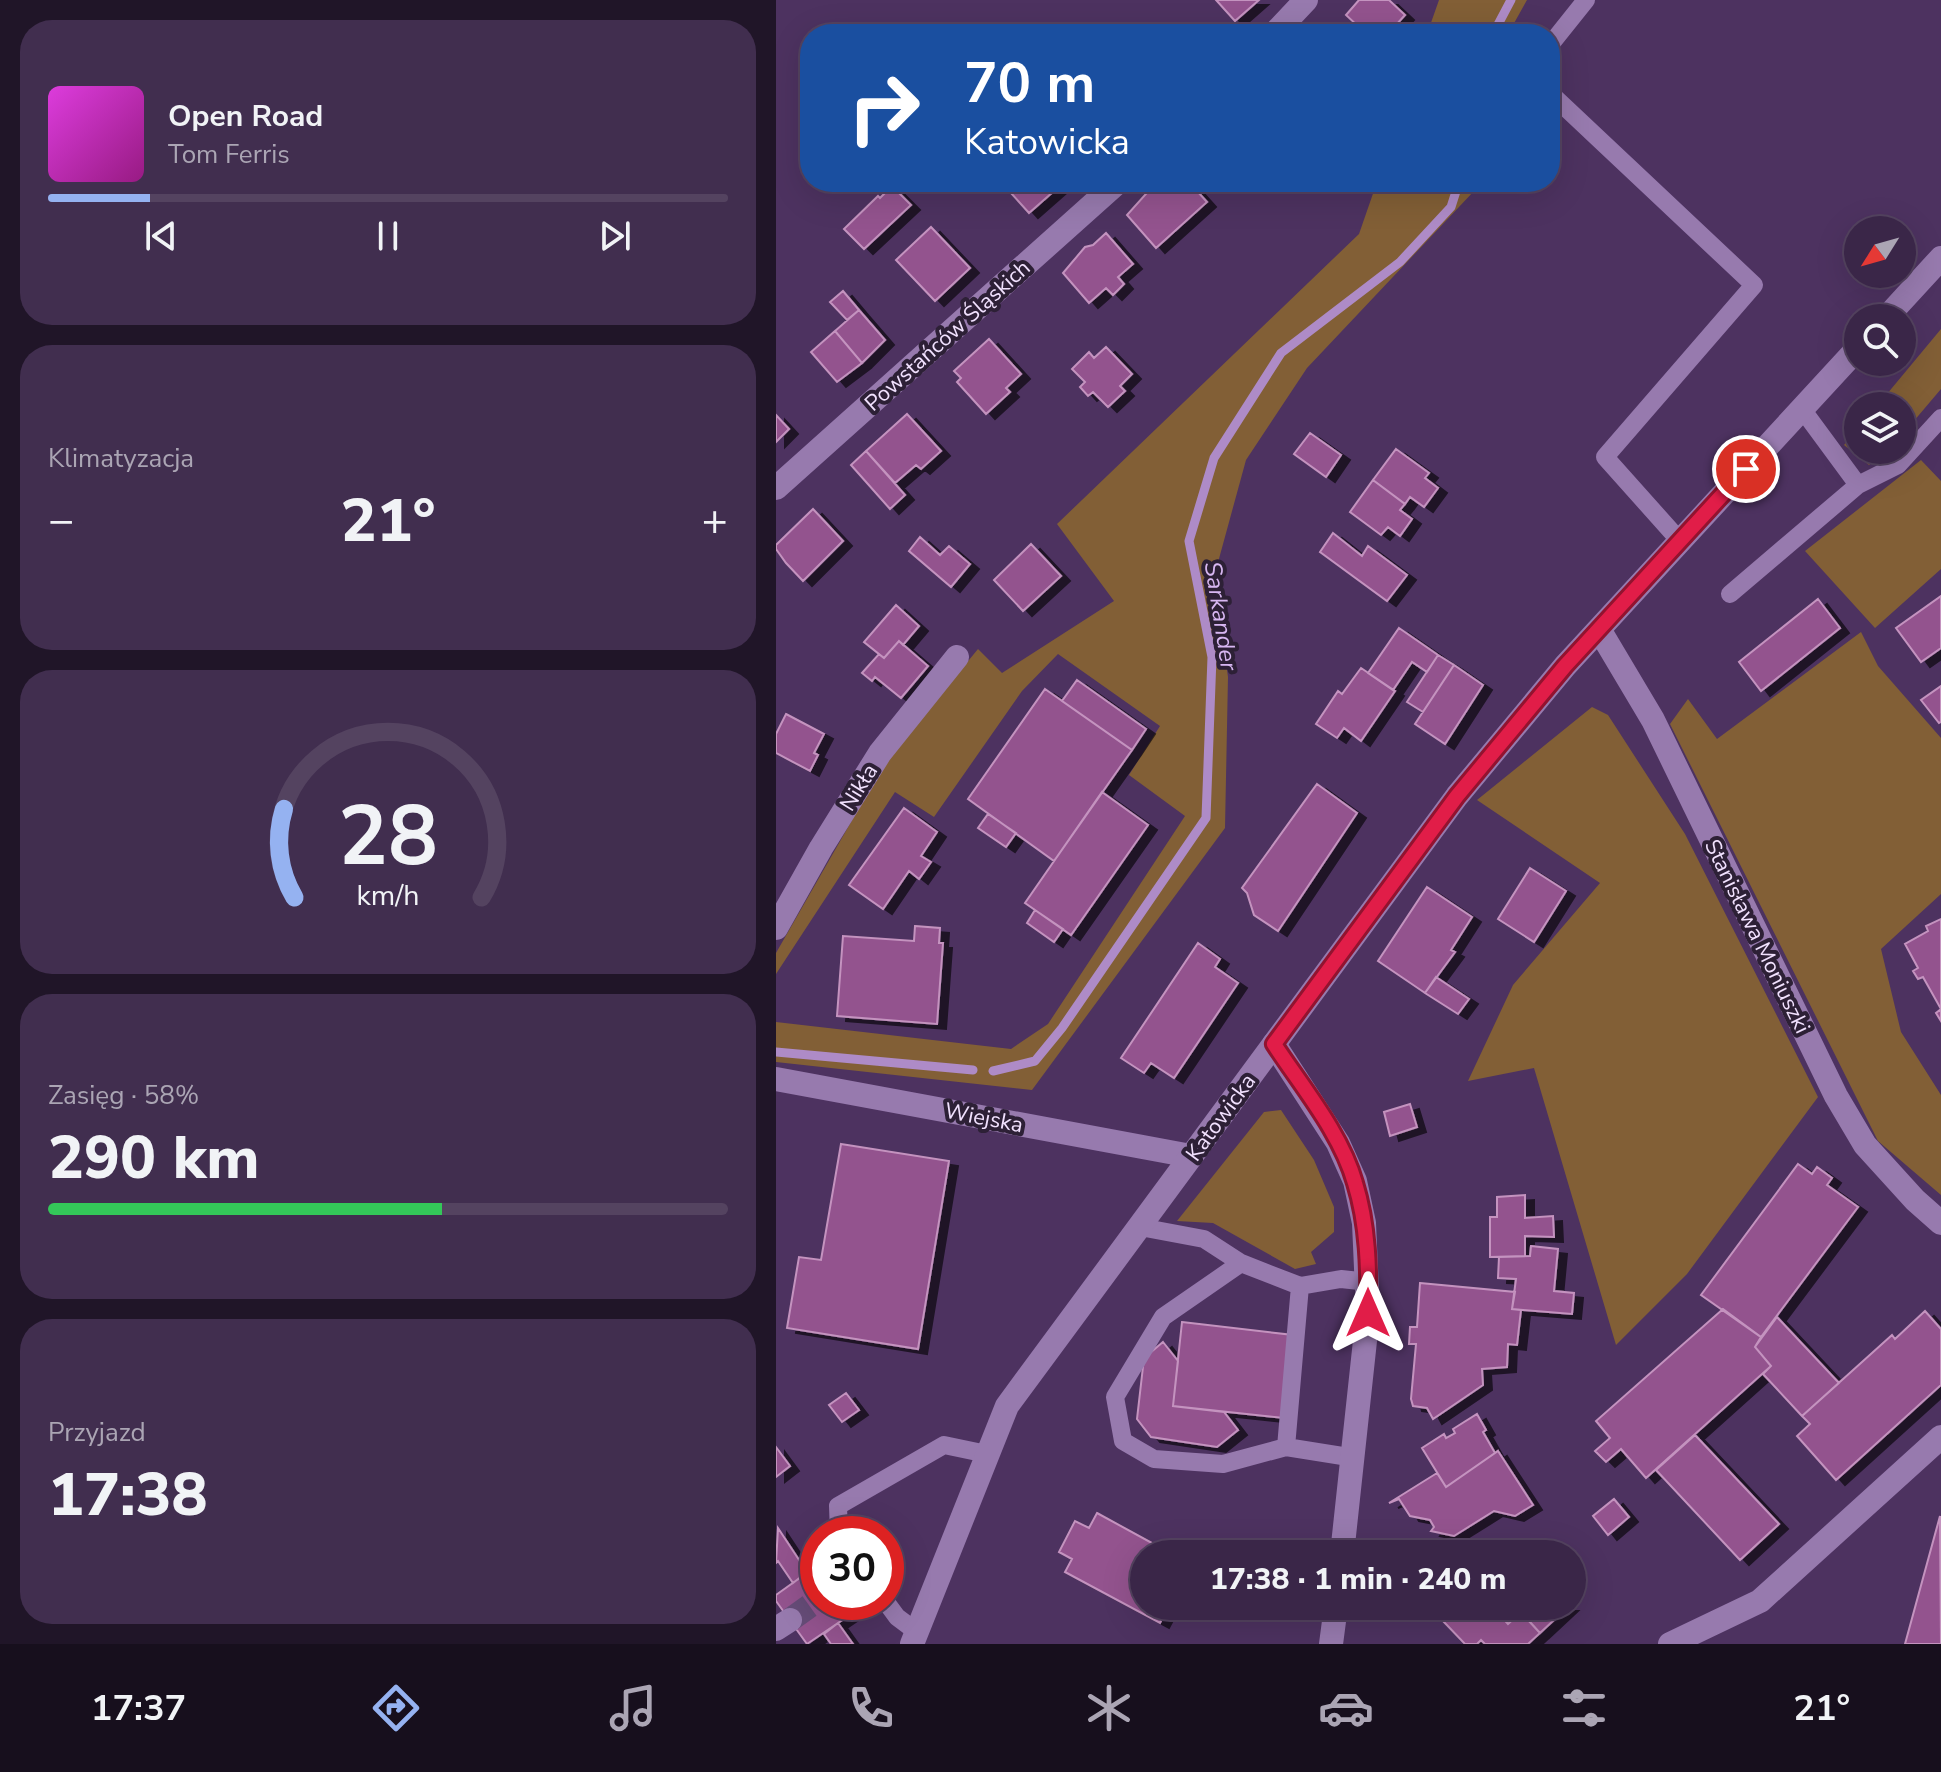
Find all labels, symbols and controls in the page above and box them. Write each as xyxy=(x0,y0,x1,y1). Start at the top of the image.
text: 70 m xyxy=(964,45,1095,122)
icon: right xyxy=(832,56,936,160)
text: Open Road xyxy=(168,96,323,137)
text: Katowicka xyxy=(964,118,1130,167)
text: Tom Ferris xyxy=(168,137,290,172)
icon: previous xyxy=(139,214,183,258)
icon: pause xyxy=(366,214,410,258)
icon: next xyxy=(593,214,637,258)
north arrow xyxy=(1844,216,1916,288)
map controls xyxy=(1844,216,1916,464)
street label: Powstańców Śląskich xyxy=(858,253,1037,418)
button: search xyxy=(1844,304,1916,376)
button: layers xyxy=(1844,392,1916,464)
pin xyxy=(1712,435,1780,503)
text: Klimatyzacja xyxy=(48,441,194,476)
icon: arrive xyxy=(1724,447,1768,491)
text: 21° xyxy=(340,480,436,562)
text: − xyxy=(48,491,74,551)
text: + xyxy=(702,491,728,551)
water label: Sarkander xyxy=(1197,559,1246,674)
street label: Nikła xyxy=(833,758,885,817)
text: 28 xyxy=(338,780,438,893)
street label: Stanisława Moniuszki xyxy=(1697,834,1817,1038)
text: km/h xyxy=(357,876,419,915)
street label: Katowicka xyxy=(1179,1068,1263,1167)
text: Zasięg · 58% xyxy=(48,1078,199,1113)
street label: Wiejska xyxy=(942,1096,1026,1140)
text: 290 km xyxy=(48,1117,260,1199)
position arrow xyxy=(1326,1271,1410,1355)
text: Przyjazd xyxy=(48,1415,146,1450)
text: 17:38 xyxy=(48,1454,208,1536)
speed limit sign: 30 xyxy=(800,1516,904,1620)
text: 17:38 · 1 min · 240 m xyxy=(1210,1559,1506,1600)
icon: directions xyxy=(368,1680,424,1736)
icon: music xyxy=(605,1680,661,1736)
icon: phone xyxy=(843,1680,899,1736)
icon: climate xyxy=(1081,1680,1137,1736)
icon: car xyxy=(1318,1680,1374,1736)
icon: filters xyxy=(1556,1680,1612,1736)
text: 17:37 xyxy=(91,1684,186,1733)
text: 21° xyxy=(1793,1684,1850,1733)

